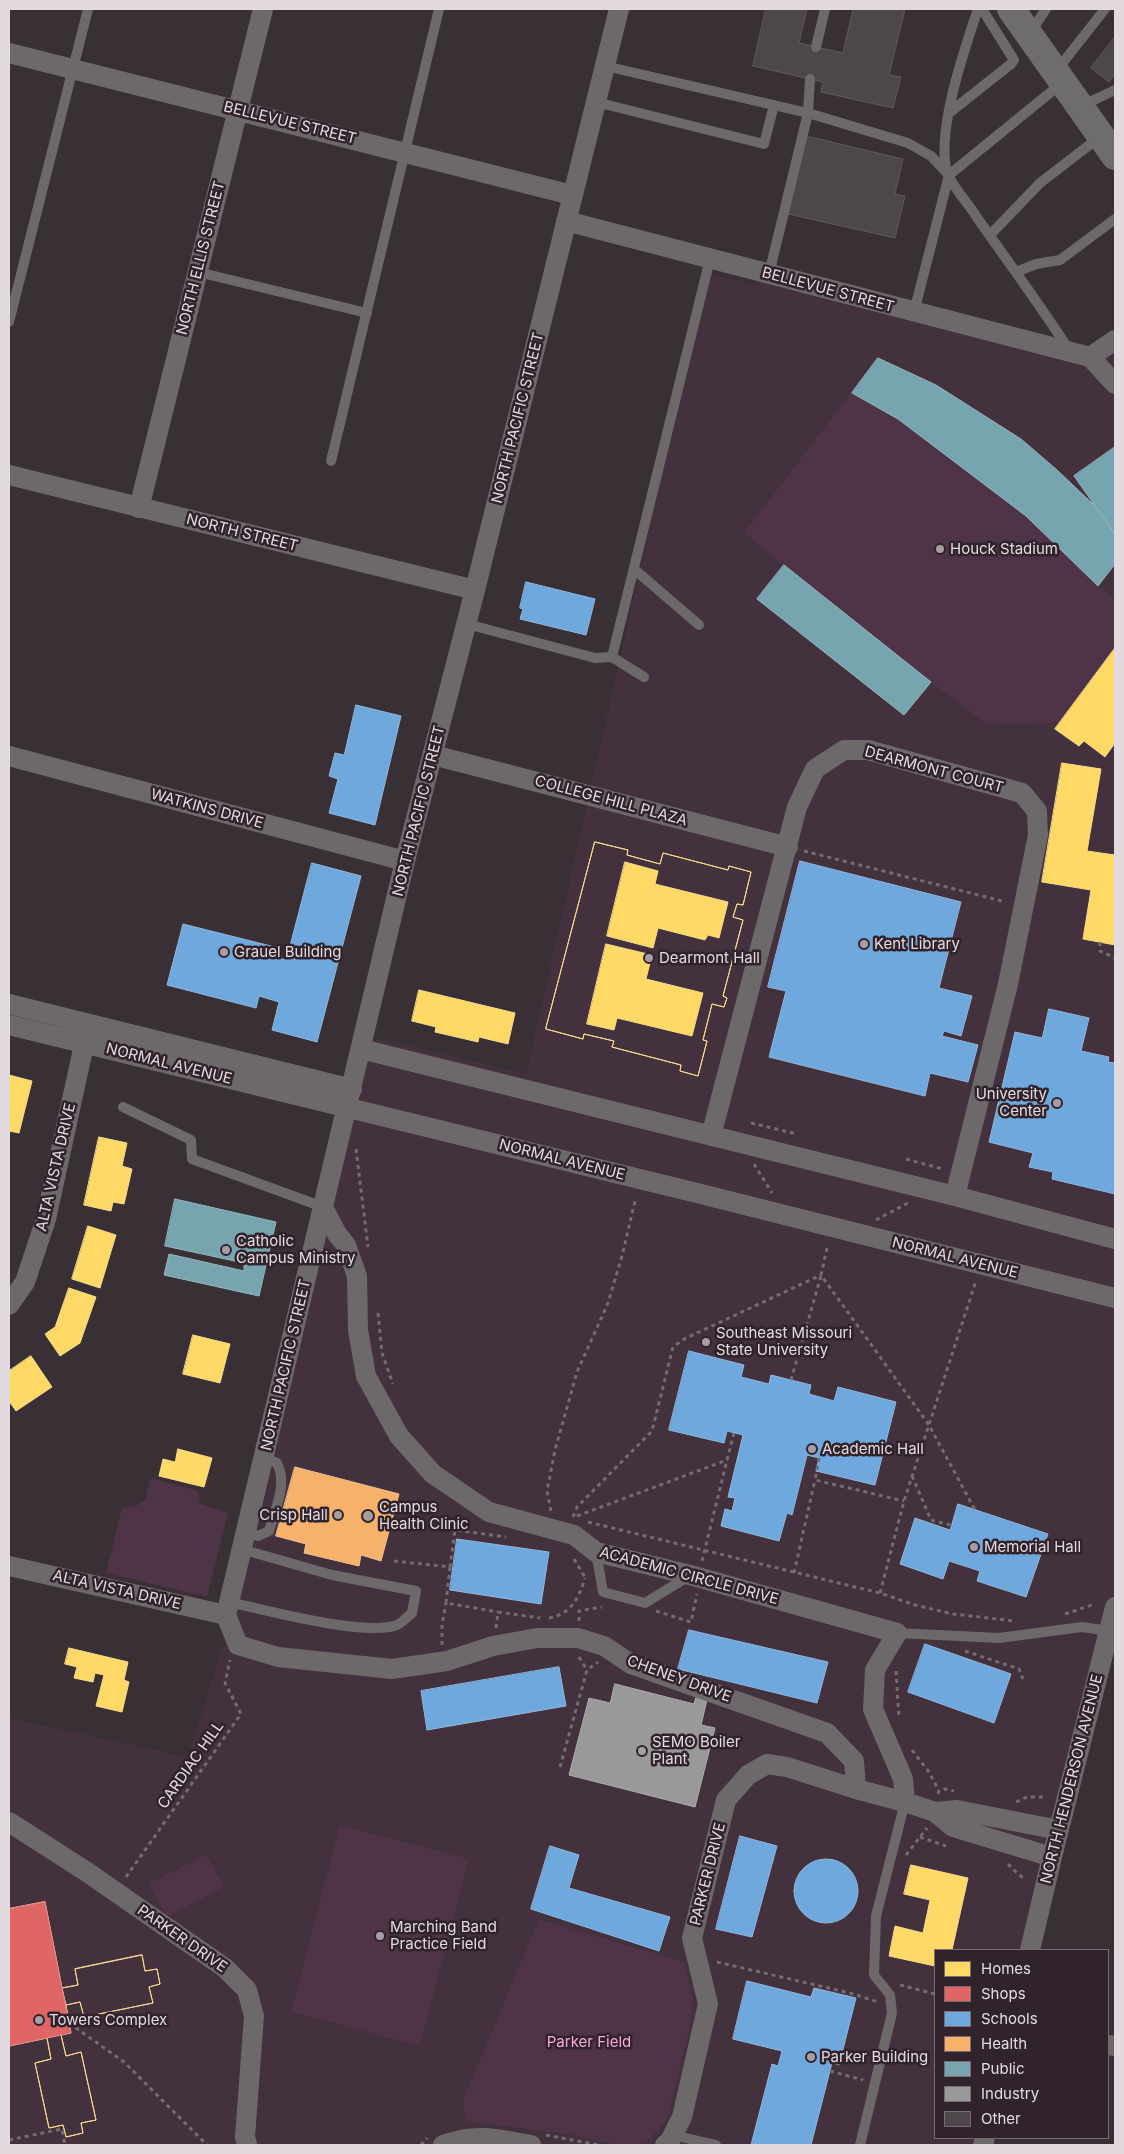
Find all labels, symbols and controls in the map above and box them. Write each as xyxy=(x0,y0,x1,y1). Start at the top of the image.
street label: BELLEVUE STREET xyxy=(222,98,358,148)
street label: NORTH ELLIS STREET xyxy=(173,179,229,337)
street label: BELLEVUE STREET xyxy=(760,264,896,316)
street label: NORTH PACIFIC STREET xyxy=(488,331,548,505)
street label: NORTH STREET xyxy=(184,510,300,556)
place label: Houck Stadium xyxy=(950,540,1058,558)
marker: Houck Stadium xyxy=(934,543,946,555)
street label: NORTH PACIFIC STREET xyxy=(389,724,449,898)
street label: DEARMONT COURT xyxy=(863,743,1005,797)
street label: COLLEGE HILL PLAZA xyxy=(533,772,689,830)
street label: WATKINS DRIVE xyxy=(149,785,265,833)
place label: Kent Library xyxy=(874,935,960,953)
marker: Kent Library xyxy=(858,938,870,950)
place label: Grauel Building xyxy=(234,943,342,961)
marker: Grauel Building xyxy=(218,946,230,958)
place label: Dearmont Hall xyxy=(659,949,760,967)
marker: Dearmont Hall xyxy=(643,952,655,964)
street label: NORMAL AVENUE xyxy=(104,1040,234,1088)
place label: University Center xyxy=(976,1085,1047,1120)
marker: University Center xyxy=(1051,1097,1063,1109)
street label: ALTA VISTA DRIVE xyxy=(32,1101,80,1233)
street label: NORMAL AVENUE xyxy=(497,1136,627,1184)
place label: Catholic Campus Ministry xyxy=(236,1232,356,1267)
street label: NORMAL AVENUE xyxy=(890,1234,1020,1282)
marker: Catholic Campus Ministry xyxy=(220,1244,232,1256)
street label: NORTH PACIFIC STREET xyxy=(257,1277,315,1453)
place label: Southeast Missouri State University xyxy=(716,1324,852,1359)
marker: Southeast Missouri State University xyxy=(700,1336,712,1348)
place label: Academic Hall xyxy=(822,1440,924,1458)
marker: Academic Hall xyxy=(806,1443,818,1455)
place label: Campus Health Clinic xyxy=(379,1498,469,1533)
place label: Crisp Hall xyxy=(259,1506,328,1524)
marker: Crisp Hall xyxy=(332,1509,344,1521)
marker: Campus Health Clinic xyxy=(361,1509,375,1523)
place label: Memorial Hall xyxy=(984,1538,1081,1556)
marker: Memorial Hall xyxy=(968,1541,980,1553)
street label: ACADEMIC CIRCLE DRIVE xyxy=(598,1543,780,1609)
street label: ALTA VISTA DRIVE xyxy=(51,1566,183,1614)
street label: CHENEY DRIVE xyxy=(624,1652,734,1706)
street label: NORTH HENDERSON AVENUE xyxy=(1037,1672,1107,1886)
street label: CARDIAC HILL xyxy=(154,1718,228,1812)
place label: SEMO Boiler Plant xyxy=(652,1733,740,1768)
marker: SEMO Boiler Plant xyxy=(636,1745,648,1757)
street label: PARKER DRIVE xyxy=(687,1821,729,1927)
street label: PARKER DRIVE xyxy=(134,1901,230,1977)
place label: Marching Band Practice Field xyxy=(390,1918,497,1953)
marker: Marching Band Practice Field xyxy=(374,1930,386,1942)
legend xyxy=(934,1949,1109,2139)
text: Homes xyxy=(981,1959,1031,1978)
text: Shops xyxy=(981,1984,1026,2003)
text: Schools xyxy=(981,2009,1038,2028)
place label: Towers Complex xyxy=(49,2011,167,2029)
marker: Towers Complex xyxy=(33,2014,45,2026)
park label: Parker Field xyxy=(547,2033,631,2051)
text: Health xyxy=(981,2034,1027,2053)
place label: Parker Building xyxy=(821,2048,928,2066)
marker: Parker Building xyxy=(805,2051,817,2063)
text: Public xyxy=(981,2059,1024,2078)
text: Industry xyxy=(981,2084,1039,2103)
text: Other xyxy=(981,2109,1021,2128)

